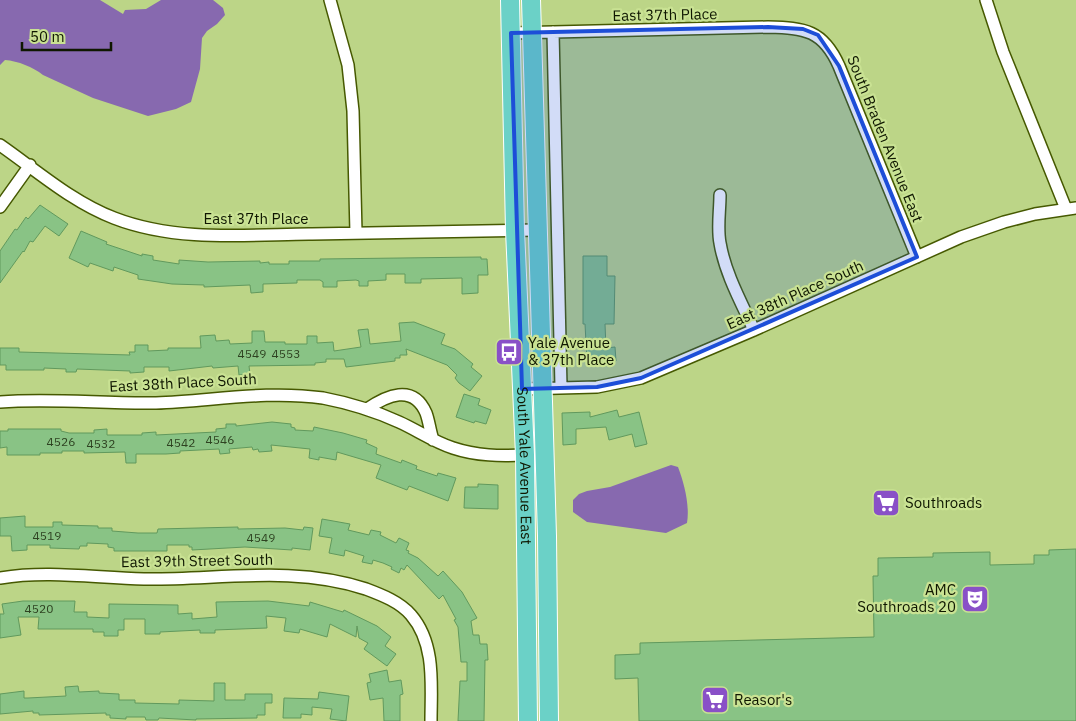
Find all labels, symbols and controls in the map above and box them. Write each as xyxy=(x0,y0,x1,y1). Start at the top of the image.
street label: East 37th Place xyxy=(612,4,718,25)
scale bar xyxy=(22,20,111,52)
text: 50 m xyxy=(30,27,65,46)
street label: South Braden Avenue East xyxy=(843,53,928,225)
street label: East 37th Place xyxy=(204,209,308,228)
street label: East 38th Place South xyxy=(723,256,866,333)
place label: Yale Avenue & 37th Place xyxy=(528,333,614,369)
bus stop icon: Yale Avenue & 37th Place xyxy=(494,337,524,367)
house number: 4549 xyxy=(238,346,266,361)
house number: 4553 xyxy=(272,346,300,361)
street label: East 38th Place South xyxy=(109,369,257,396)
street label: South Yale Avenue East xyxy=(513,386,536,545)
house number: 4546 xyxy=(206,432,234,447)
house number: 4526 xyxy=(47,434,75,449)
house number: 4542 xyxy=(167,435,195,450)
house number: 4532 xyxy=(87,436,115,451)
supermarket icon: Southroads xyxy=(871,488,901,518)
place label: Southroads xyxy=(905,493,982,512)
house number: 4519 xyxy=(33,528,61,543)
house number: 4549 xyxy=(247,530,275,545)
street label: East 39th Street South xyxy=(121,550,273,571)
place label: AMC Southroads 20 xyxy=(857,580,956,616)
theatre icon: AMC Southroads 20 xyxy=(960,584,990,614)
house number: 4520 xyxy=(25,601,53,616)
supermarket icon: Reasor's xyxy=(700,685,730,715)
place label: Reasor's xyxy=(734,690,792,709)

